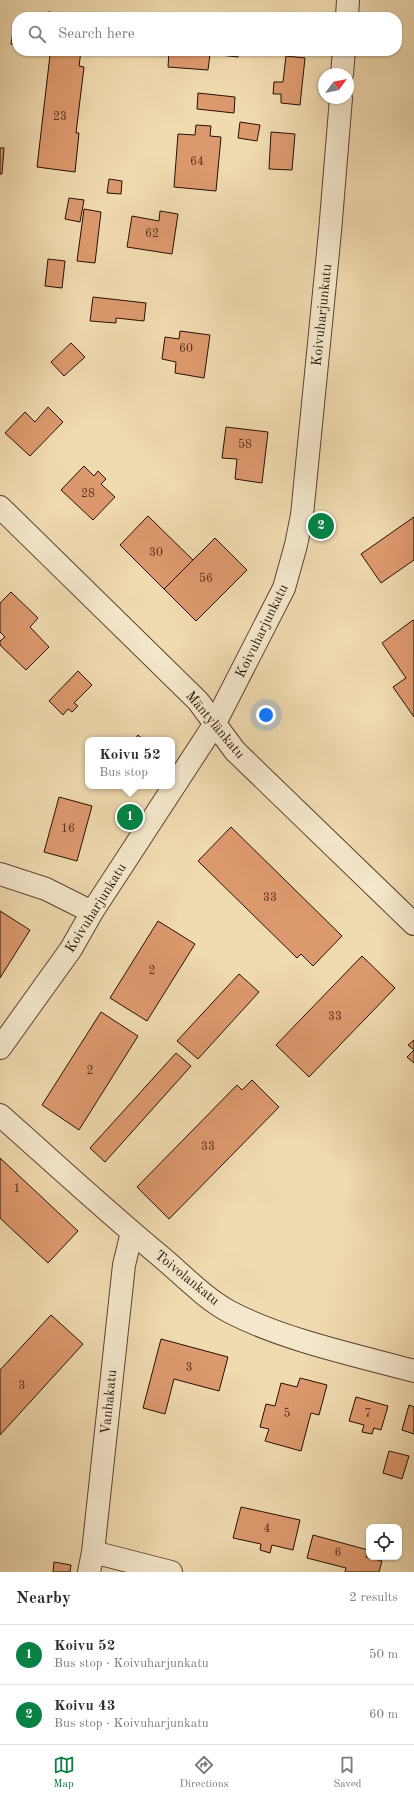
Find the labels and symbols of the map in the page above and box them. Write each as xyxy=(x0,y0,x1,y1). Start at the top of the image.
north arrow xyxy=(318,68,354,104)
house number: 23 xyxy=(53,111,67,123)
house number: 64 xyxy=(190,156,204,168)
house number: 62 xyxy=(145,228,159,240)
street label: Koivuharjunkatu xyxy=(310,263,334,367)
house number: 60 xyxy=(179,343,193,355)
house number: 58 xyxy=(238,438,252,451)
house number: 28 xyxy=(81,488,95,500)
pin: 2 xyxy=(308,511,334,541)
house number: 30 xyxy=(149,547,163,559)
house number: 56 xyxy=(199,572,213,585)
street label: Koivuharjunkatu xyxy=(233,581,291,680)
street label: Mäntylänkatu xyxy=(183,689,247,762)
your location xyxy=(256,705,276,725)
pin: 1 xyxy=(117,802,143,832)
house number: 16 xyxy=(61,823,75,835)
street label: Koivuharjunkatu xyxy=(63,860,129,955)
house number: 33 xyxy=(263,892,277,904)
house number: 2 xyxy=(149,965,155,977)
house number: 33 xyxy=(328,1011,342,1023)
house number: 2 xyxy=(87,1065,93,1077)
house number: 33 xyxy=(201,1141,215,1153)
house number: 1 xyxy=(14,1183,20,1195)
street label: Toivolankatu xyxy=(152,1248,222,1308)
house number: 3 xyxy=(186,1362,192,1374)
street label: Vanhakatu xyxy=(99,1368,119,1435)
house number: 3 xyxy=(19,1380,25,1392)
house number: 5 xyxy=(284,1407,291,1420)
house number: 7 xyxy=(365,1408,371,1420)
house number: 4 xyxy=(264,1523,271,1535)
house number: 6 xyxy=(335,1547,342,1559)

